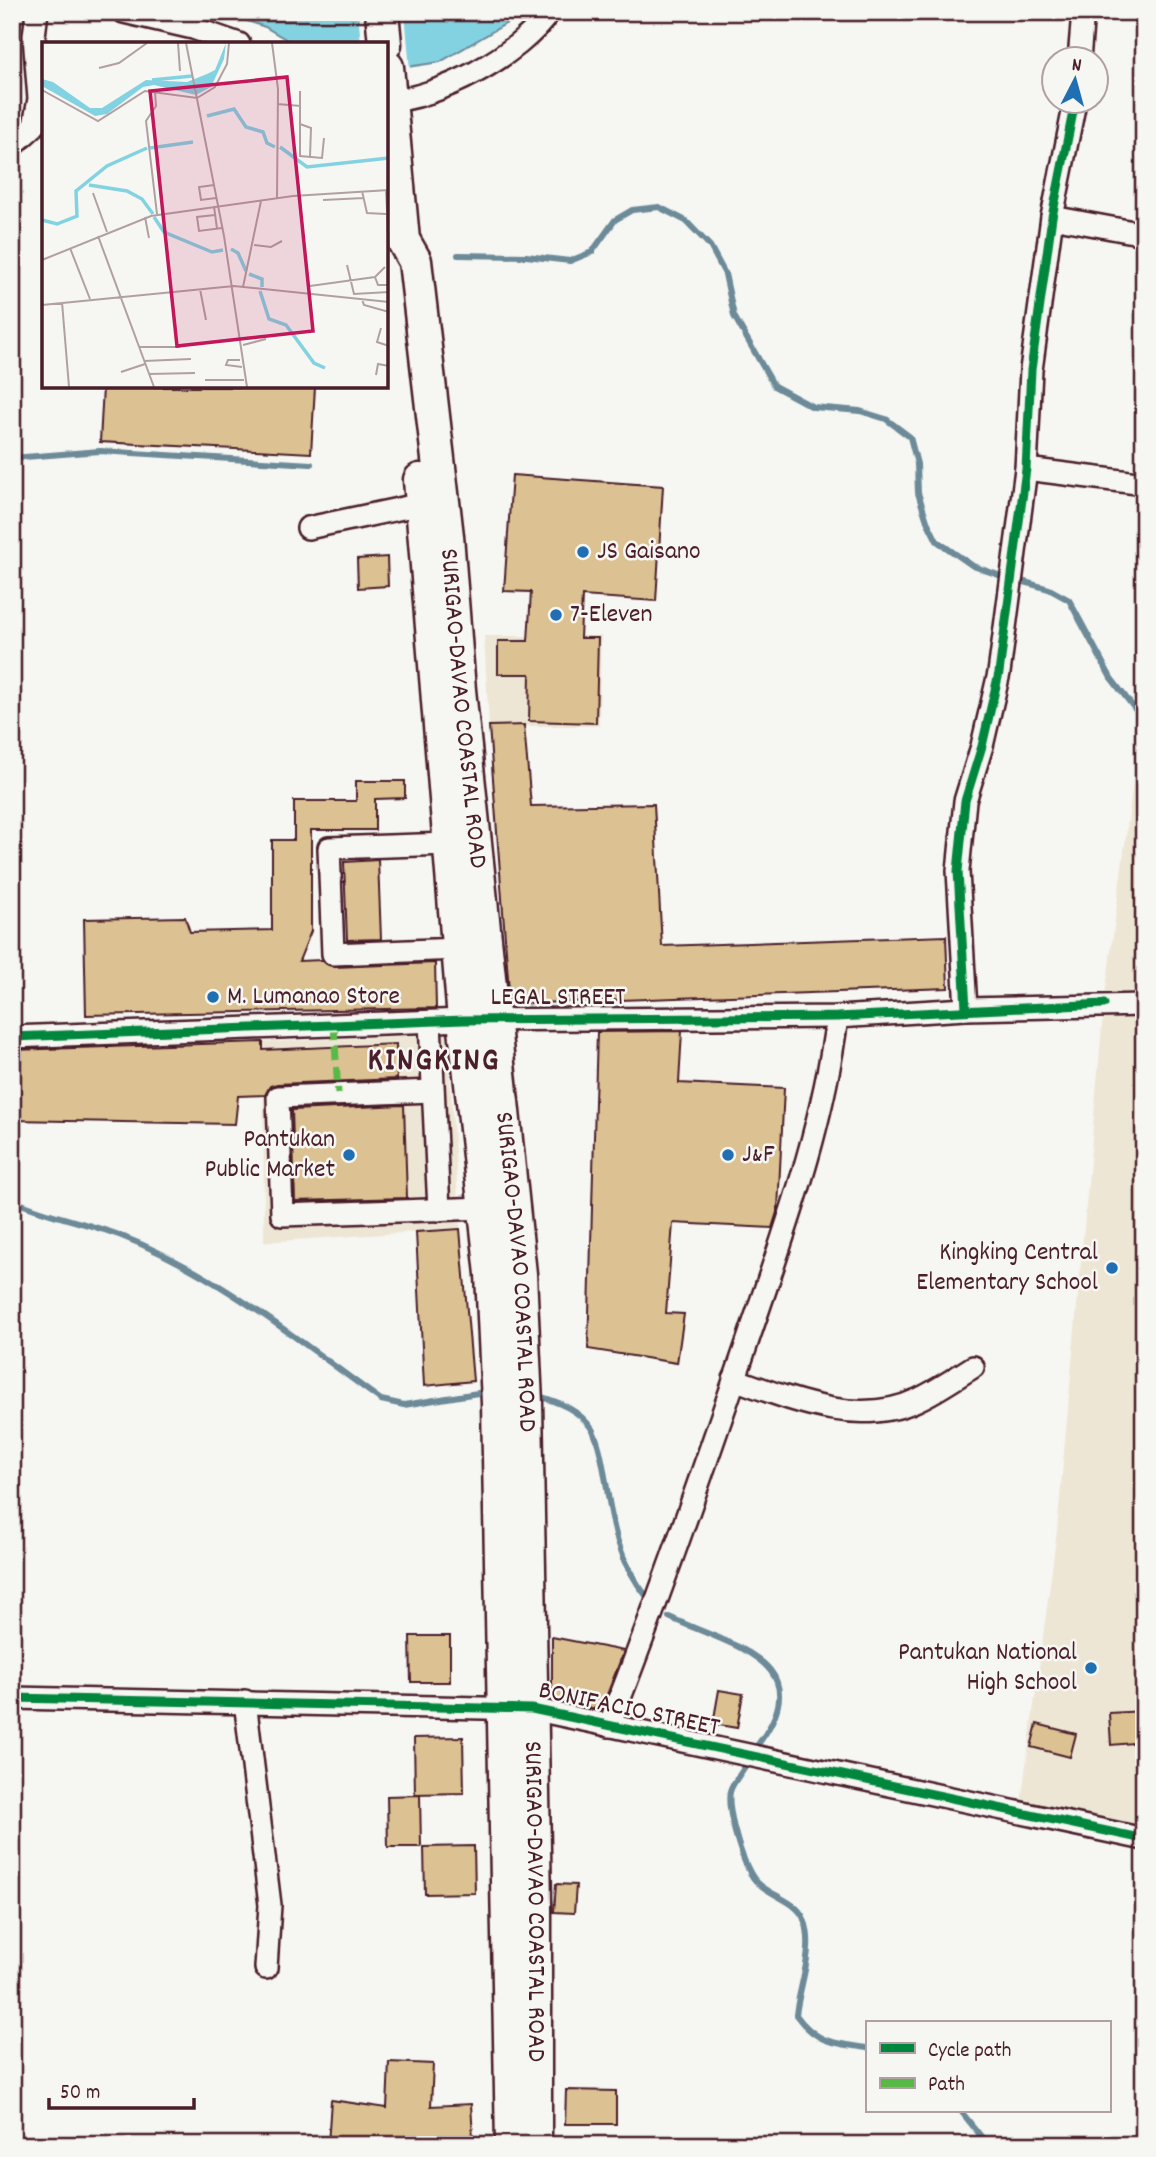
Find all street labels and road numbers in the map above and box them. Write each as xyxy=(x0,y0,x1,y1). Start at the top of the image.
street label: SURIGAO-DAVAO COASTAL ROAD xyxy=(430,547,496,870)
street label: LEGAL STREET xyxy=(491,980,626,1017)
street label: SURIGAO-DAVAO COASTAL ROAD xyxy=(485,1110,545,1432)
street label: BONIFACIO STREET xyxy=(535,1673,724,1747)
street label: SURIGAO-DAVAO COASTAL ROAD xyxy=(514,1740,554,2062)

